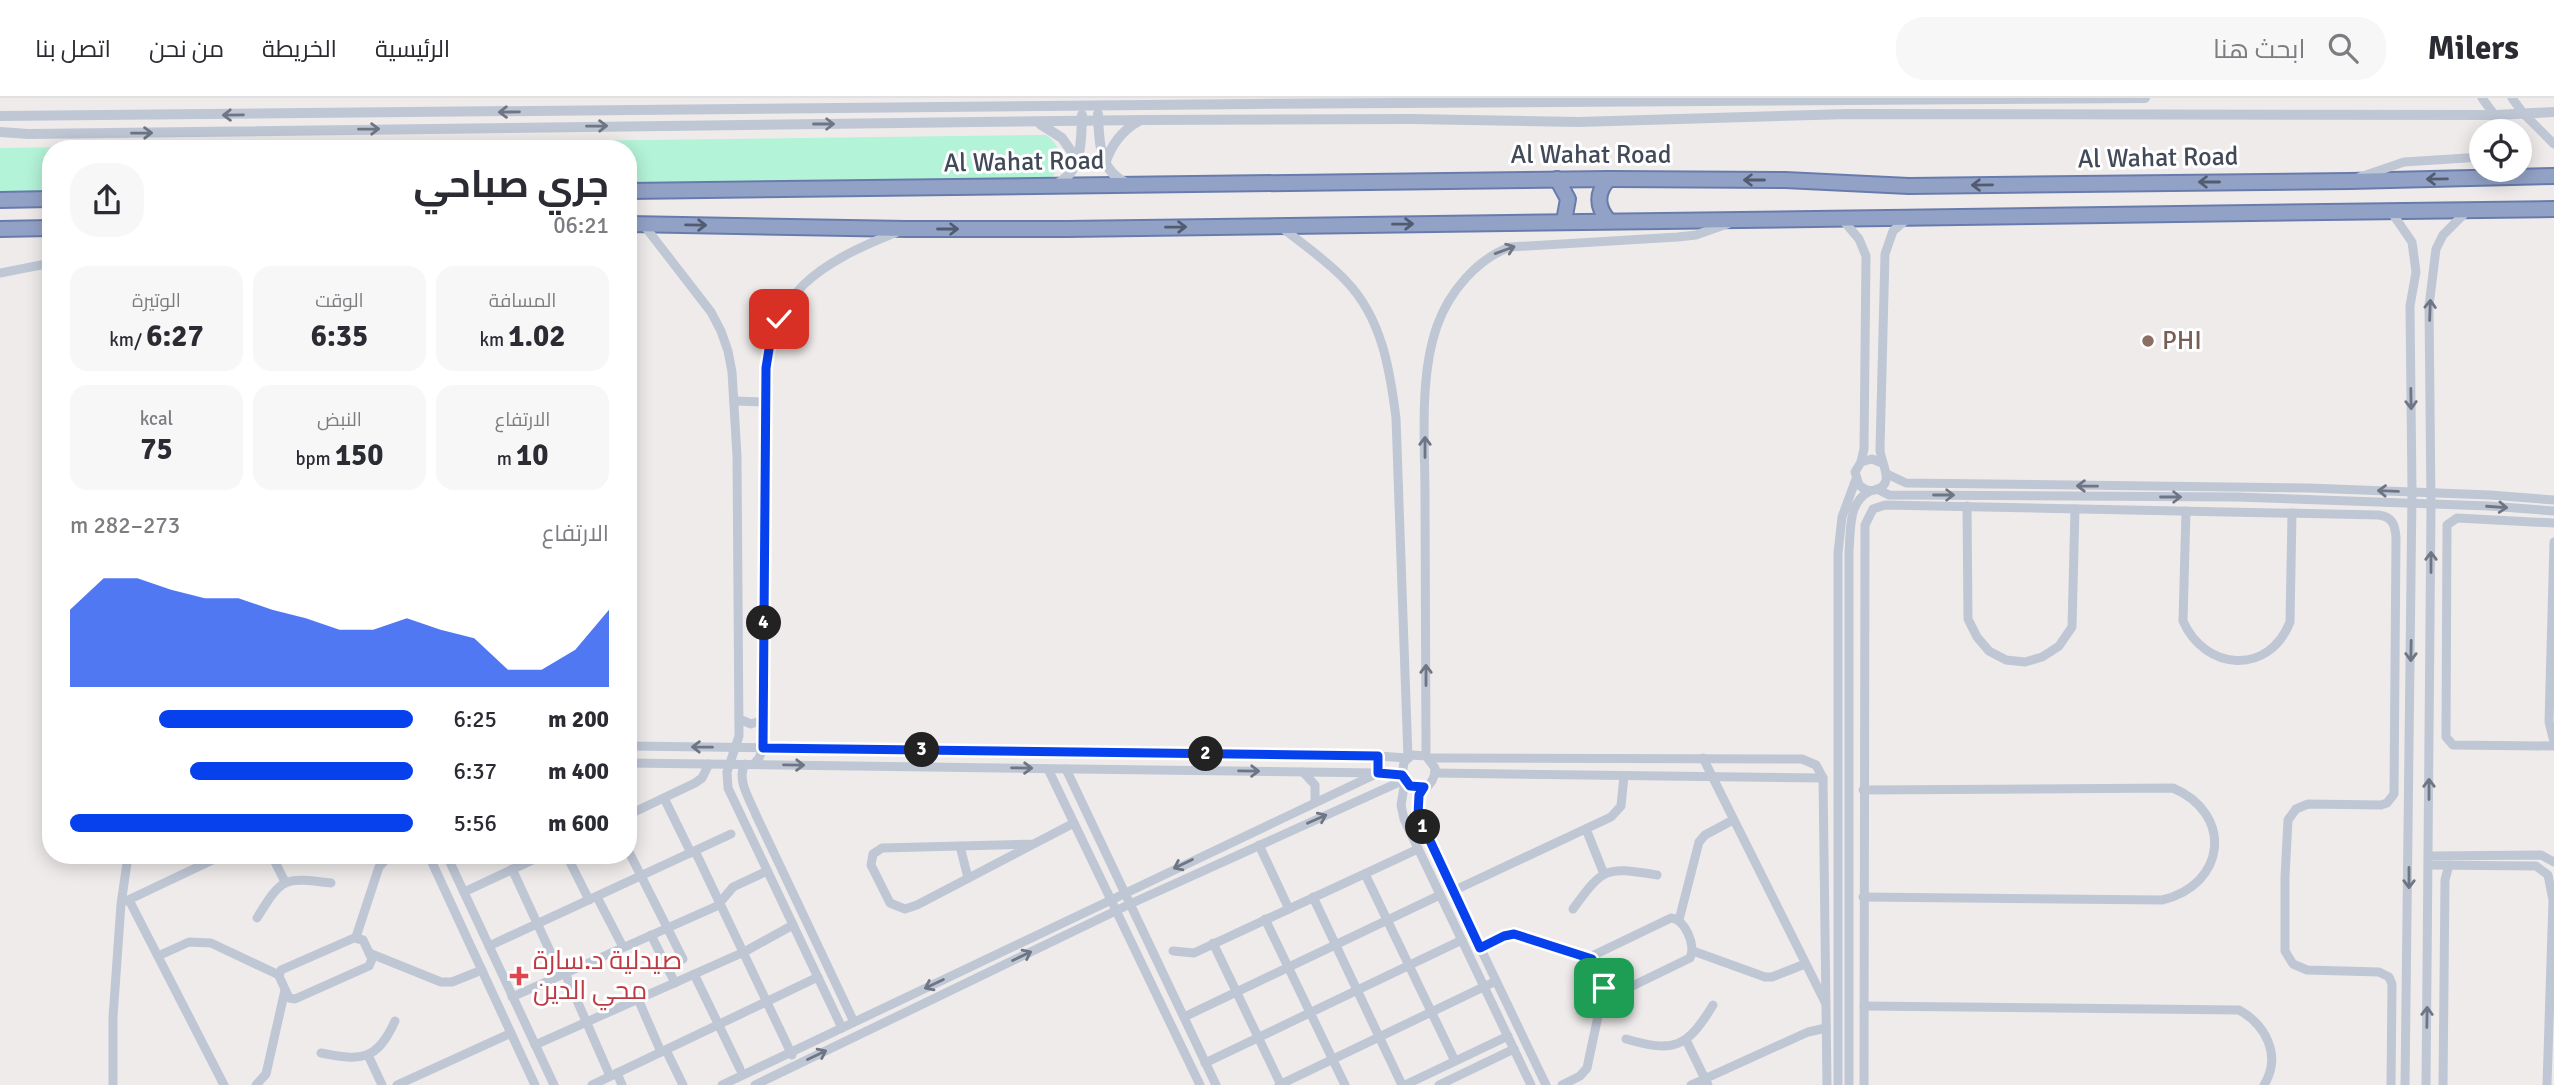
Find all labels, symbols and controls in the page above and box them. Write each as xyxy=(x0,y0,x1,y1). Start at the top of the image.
search box xyxy=(1896,17,2386,80)
text: Milers xyxy=(2428,28,2519,69)
icon: search xyxy=(2324,29,2362,67)
text: اتصل بنا xyxy=(35,34,111,64)
text: من نحن xyxy=(149,34,224,64)
text: الخريطة xyxy=(262,34,337,64)
text: الرئيسية xyxy=(375,34,450,64)
text: ابحث هنا xyxy=(2213,34,2306,66)
one-way arrow xyxy=(498,105,521,119)
one-way arrow xyxy=(222,108,245,122)
one-way arrow xyxy=(812,117,835,131)
one-way arrow xyxy=(585,119,608,133)
map controls xyxy=(2469,119,2532,182)
button: locate xyxy=(2469,119,2532,182)
one-way arrow xyxy=(357,123,380,136)
one-way arrow xyxy=(130,126,153,139)
street label: Al Wahat Road xyxy=(1511,139,1671,171)
street label: Al Wahat Road xyxy=(2077,141,2239,175)
street label: Al Wahat Road xyxy=(943,145,1105,179)
text: جري صباحي xyxy=(413,161,609,208)
button: share xyxy=(70,163,144,237)
one-way arrow xyxy=(2426,172,2449,186)
one-way arrow xyxy=(1743,173,1766,187)
one-way arrow xyxy=(2198,175,2221,189)
one-way arrow xyxy=(1971,178,1994,192)
text: 06:21 xyxy=(553,211,609,240)
one-way arrow xyxy=(1392,217,1415,231)
one-way arrow xyxy=(685,218,708,231)
one-way arrow xyxy=(1164,220,1187,234)
one-way arrow xyxy=(937,222,960,236)
one-way arrow xyxy=(1493,243,1515,255)
text: الوتيرة xyxy=(132,289,181,313)
text: الوقت xyxy=(315,289,364,313)
text: المسافة xyxy=(489,289,556,313)
pin xyxy=(749,289,809,349)
one-way arrow xyxy=(2423,299,2437,322)
icon: check xyxy=(760,300,798,338)
text: 6:27 xyxy=(146,318,204,355)
text: 6:35 xyxy=(311,318,368,355)
text: 1.02 xyxy=(508,318,566,355)
place label: PHI xyxy=(2162,325,2202,357)
text: /km xyxy=(109,328,146,352)
text: km xyxy=(479,328,508,352)
marker: PHI xyxy=(2140,333,2156,349)
one-way arrow xyxy=(2404,387,2418,410)
text: kcal xyxy=(140,407,173,431)
text: النبض xyxy=(317,408,362,432)
text: الارتفاع xyxy=(495,408,550,432)
text: 75 xyxy=(140,431,173,468)
one-way arrow xyxy=(1418,436,1432,459)
text: 150 xyxy=(335,437,384,474)
text: 10 xyxy=(516,437,548,474)
text: bpm xyxy=(295,447,335,471)
text: m xyxy=(497,447,516,471)
one-way arrow xyxy=(2076,479,2099,493)
one-way arrow xyxy=(2377,484,2400,497)
one-way arrow xyxy=(1932,488,1955,502)
one-way arrow xyxy=(2159,490,2182,504)
one-way arrow xyxy=(2485,500,2508,513)
text: 273–282 m xyxy=(70,511,180,540)
text: الارتفاع xyxy=(542,519,609,548)
one-way arrow xyxy=(2424,551,2438,574)
pin: 4 xyxy=(746,606,782,640)
text: 4 xyxy=(758,610,769,634)
one-way arrow xyxy=(2404,639,2418,662)
one-way arrow xyxy=(1419,664,1433,687)
text: 6:25 xyxy=(454,705,497,734)
text: 200 m xyxy=(548,705,609,734)
pin: 3 xyxy=(904,732,940,768)
pin: 2 xyxy=(1188,736,1224,772)
text: 3 xyxy=(916,737,927,761)
one-way arrow xyxy=(691,740,714,754)
text: 2 xyxy=(1200,741,1211,765)
text: 6:37 xyxy=(454,757,497,786)
text: 400 m xyxy=(548,757,609,786)
one-way arrow xyxy=(783,758,806,771)
one-way arrow xyxy=(1010,761,1033,775)
one-way arrow xyxy=(1238,764,1261,778)
one-way arrow xyxy=(2422,778,2436,801)
text: 5:56 xyxy=(454,809,497,838)
text: 600 m xyxy=(548,809,609,838)
pin: 1 xyxy=(1406,810,1440,844)
one-way arrow xyxy=(1305,812,1327,825)
text: 1 xyxy=(1417,814,1428,838)
one-way arrow xyxy=(1173,858,1194,872)
one-way arrow xyxy=(2402,867,2416,890)
place label: صيدلية د.سارة محي الدين xyxy=(533,945,682,1011)
one-way arrow xyxy=(1010,949,1032,962)
pin xyxy=(1574,958,1634,1018)
marker: صيدلية د.سارة محي الدين xyxy=(511,968,527,984)
icon: arrive xyxy=(1585,969,1623,1007)
one-way arrow xyxy=(924,977,945,991)
one-way arrow xyxy=(2420,1006,2434,1029)
one-way arrow xyxy=(806,1048,827,1062)

